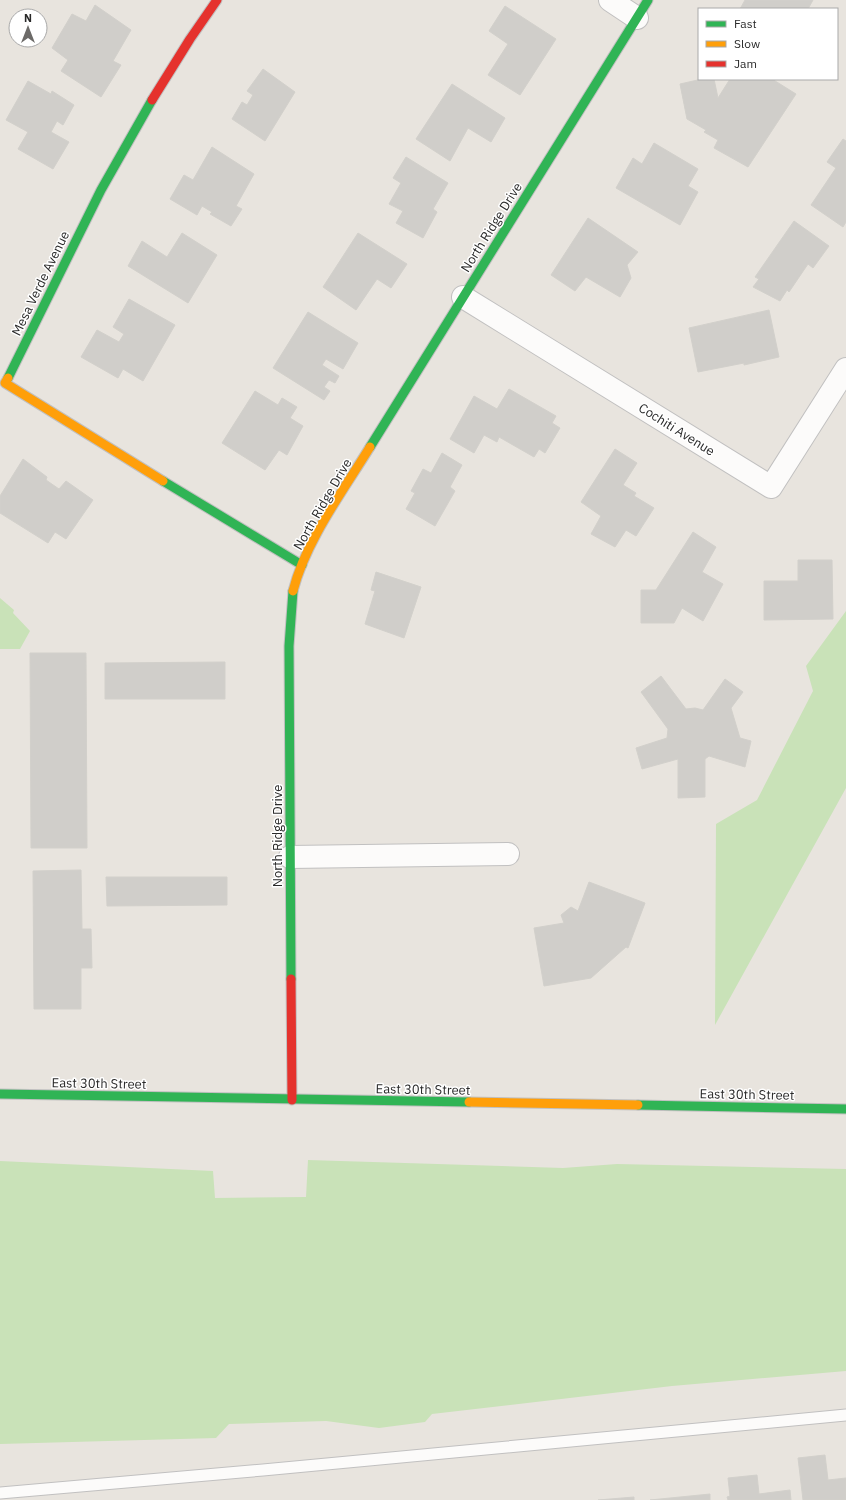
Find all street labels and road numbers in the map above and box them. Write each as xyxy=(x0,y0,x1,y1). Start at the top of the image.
street label: North Ridge Drive xyxy=(457,179,526,275)
street label: Mesa Verde Avenue xyxy=(8,228,73,338)
street label: Cochiti Avenue xyxy=(635,399,718,460)
street label: North Ridge Drive xyxy=(289,456,355,553)
street label: North Ridge Drive xyxy=(269,785,286,887)
street label: East 30th Street xyxy=(52,1074,146,1093)
street label: East 30th Street xyxy=(376,1080,470,1099)
street label: East 30th Street xyxy=(700,1085,794,1104)

